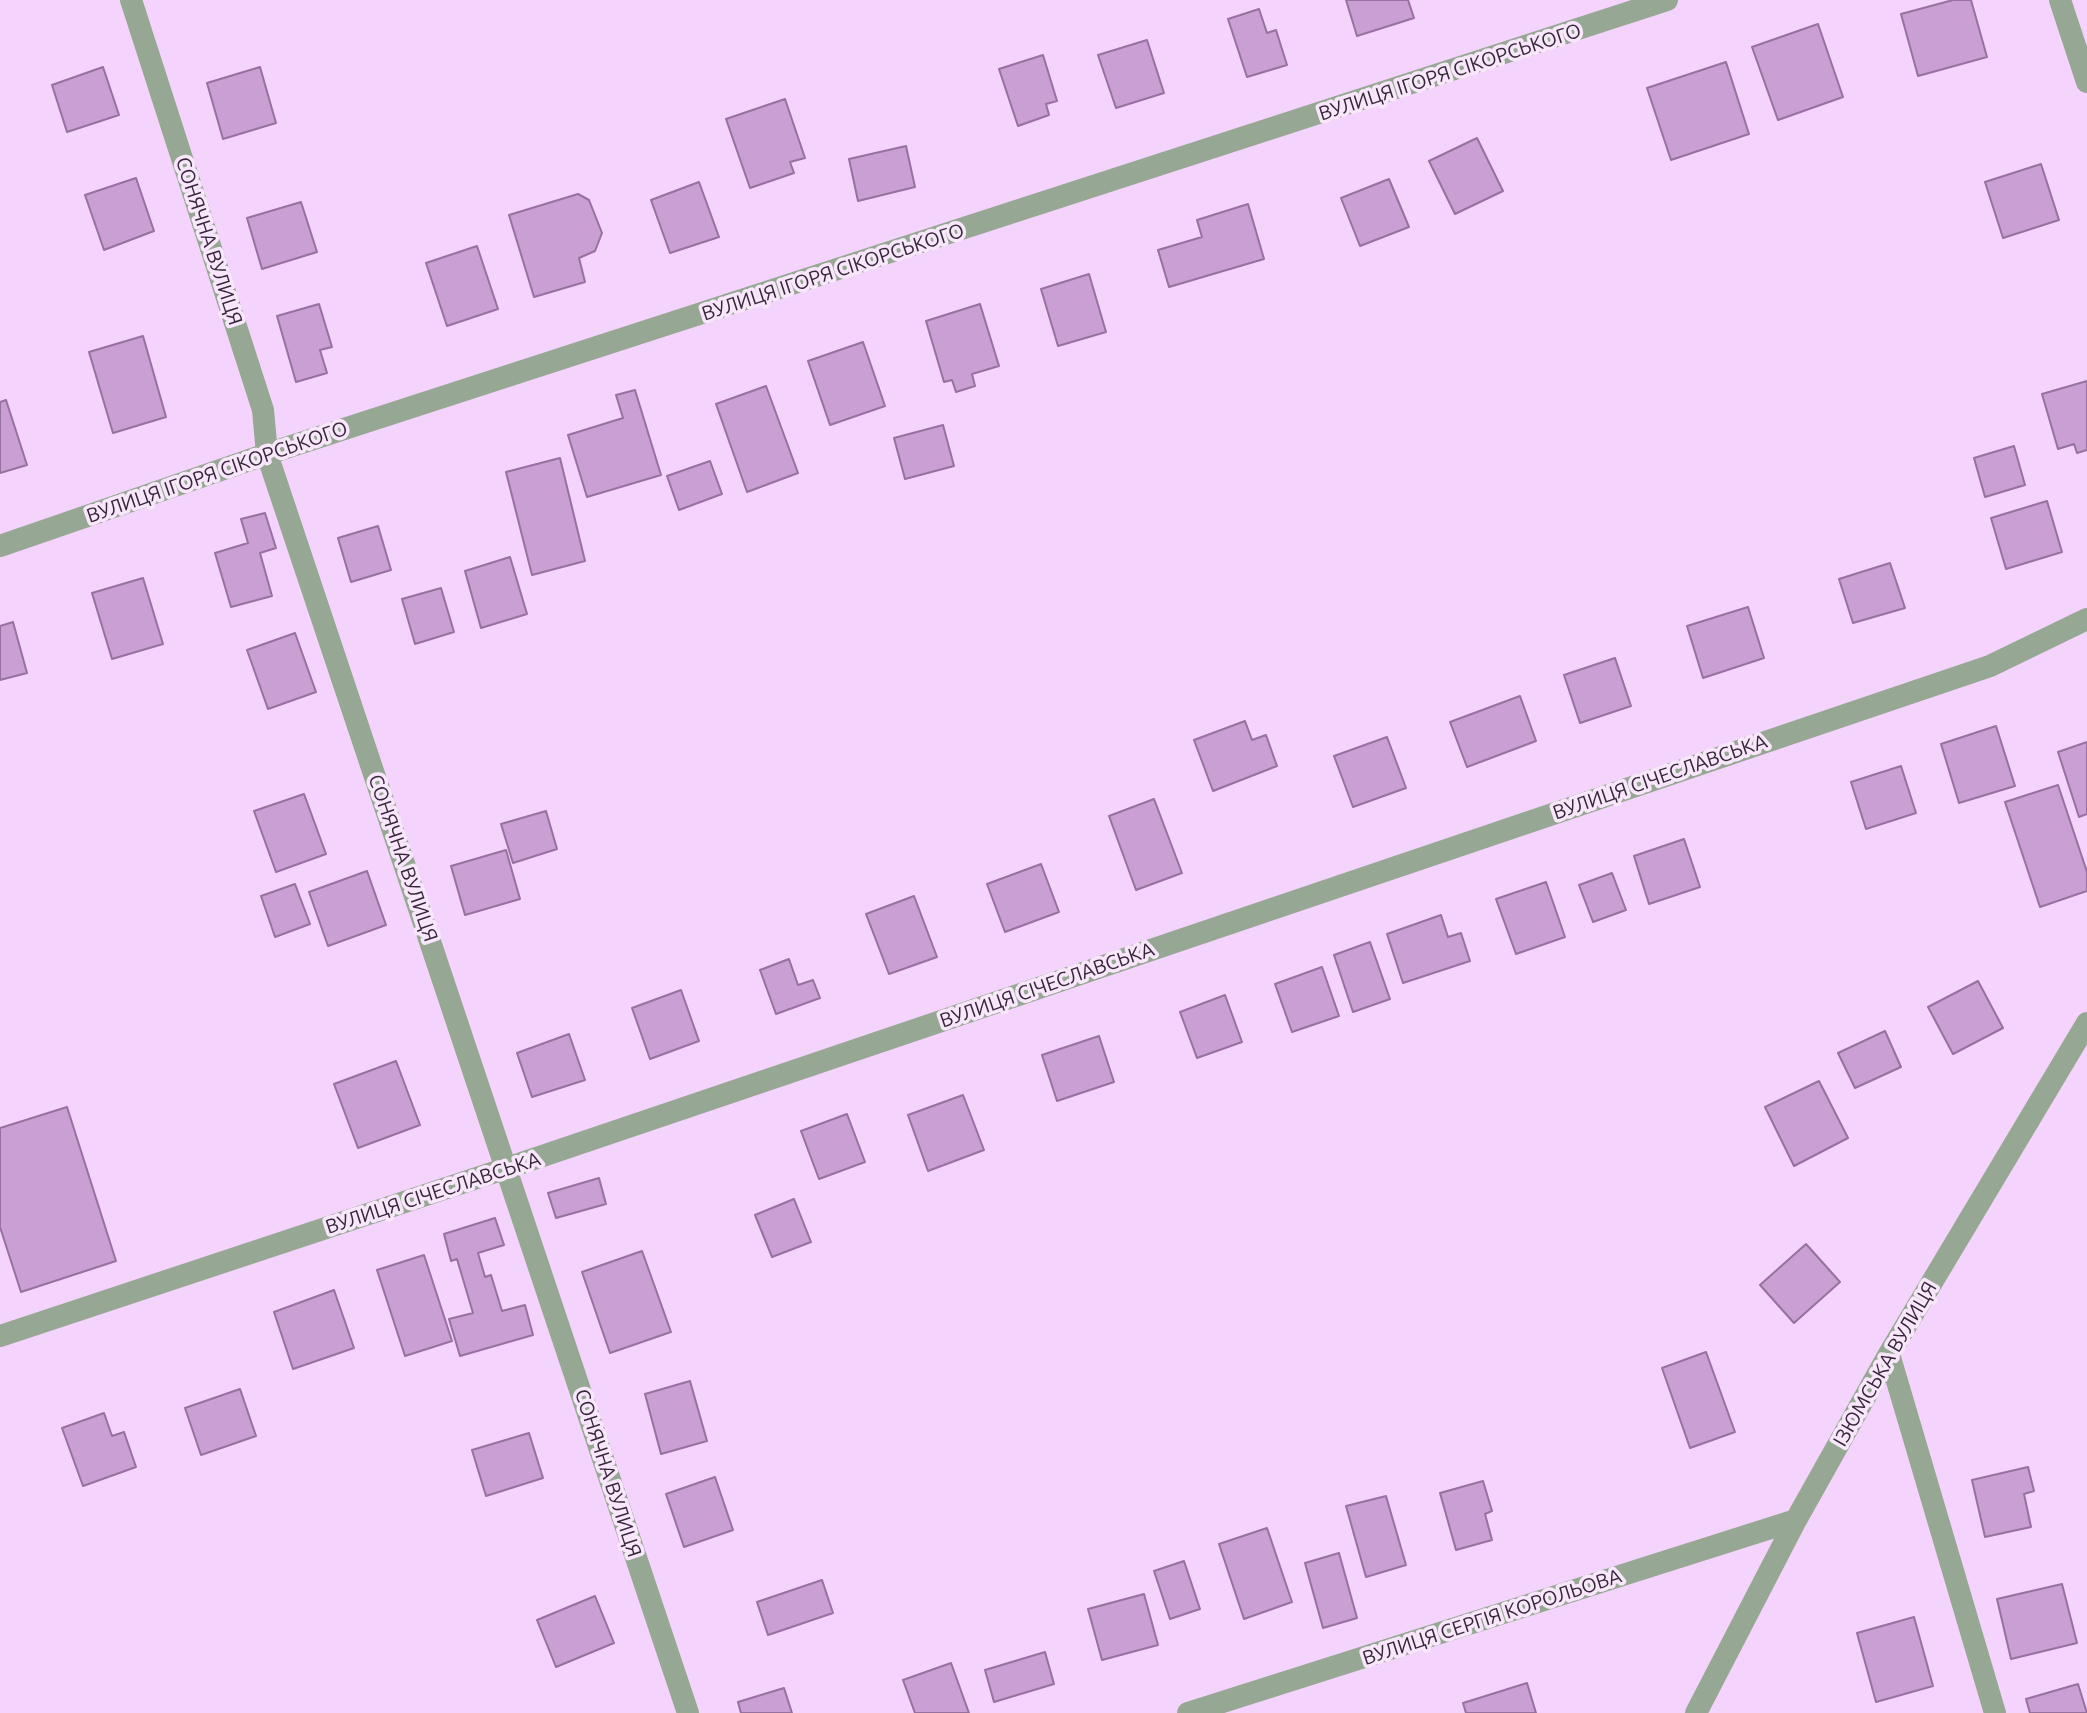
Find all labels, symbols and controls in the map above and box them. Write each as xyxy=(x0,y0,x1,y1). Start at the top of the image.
street label: ВУЛИЦЯ ІГОРЯ СІКОРСЬКОГО xyxy=(1316,18,1584,126)
street label: СОНЯЧНА ВУЛИЦЯ xyxy=(171,154,247,328)
street label: ВУЛИЦЯ ІГОРЯ СІКОРСЬКОГО xyxy=(699,218,967,326)
street label: ВУЛИЦЯ ІГОРЯ СІКОРСЬКОГО xyxy=(83,416,351,528)
street label: ВУЛИЦЯ СІЧЕСЛАВСЬКА xyxy=(1550,729,1770,825)
street label: СОНЯЧНА ВУЛИЦЯ xyxy=(363,771,443,945)
street label: ВУЛИЦЯ СІЧЕСЛАВСЬКА xyxy=(937,937,1157,1033)
street label: ВУЛИЦЯ СІЧЕСЛАВСЬКА xyxy=(322,1147,544,1239)
street label: ІЗЮМСЬКА ВУЛИЦЯ xyxy=(1828,1277,1942,1451)
street label: СОНЯЧНА ВУЛИЦЯ xyxy=(570,1386,646,1560)
street label: ВУЛИЦЯ СЕРГІЯ КОРОЛЬОВА xyxy=(1359,1564,1625,1670)

